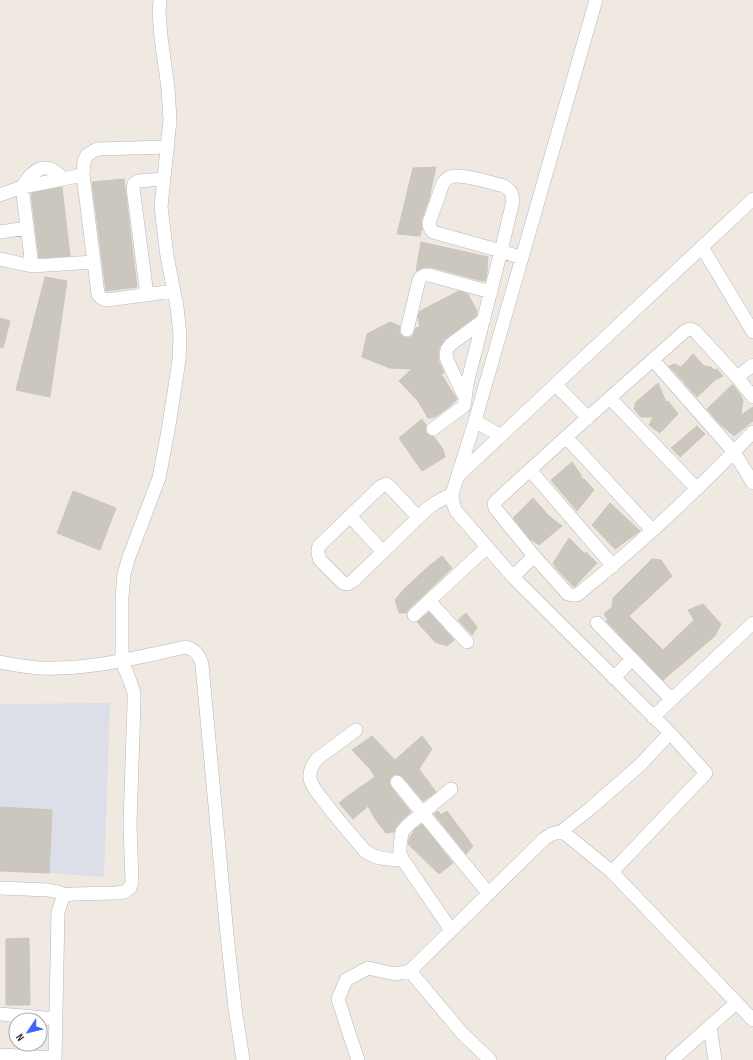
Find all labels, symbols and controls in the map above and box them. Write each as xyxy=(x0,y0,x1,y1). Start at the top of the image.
north arrow xyxy=(8,1012,48,1052)
text: N xyxy=(13,1031,27,1044)

